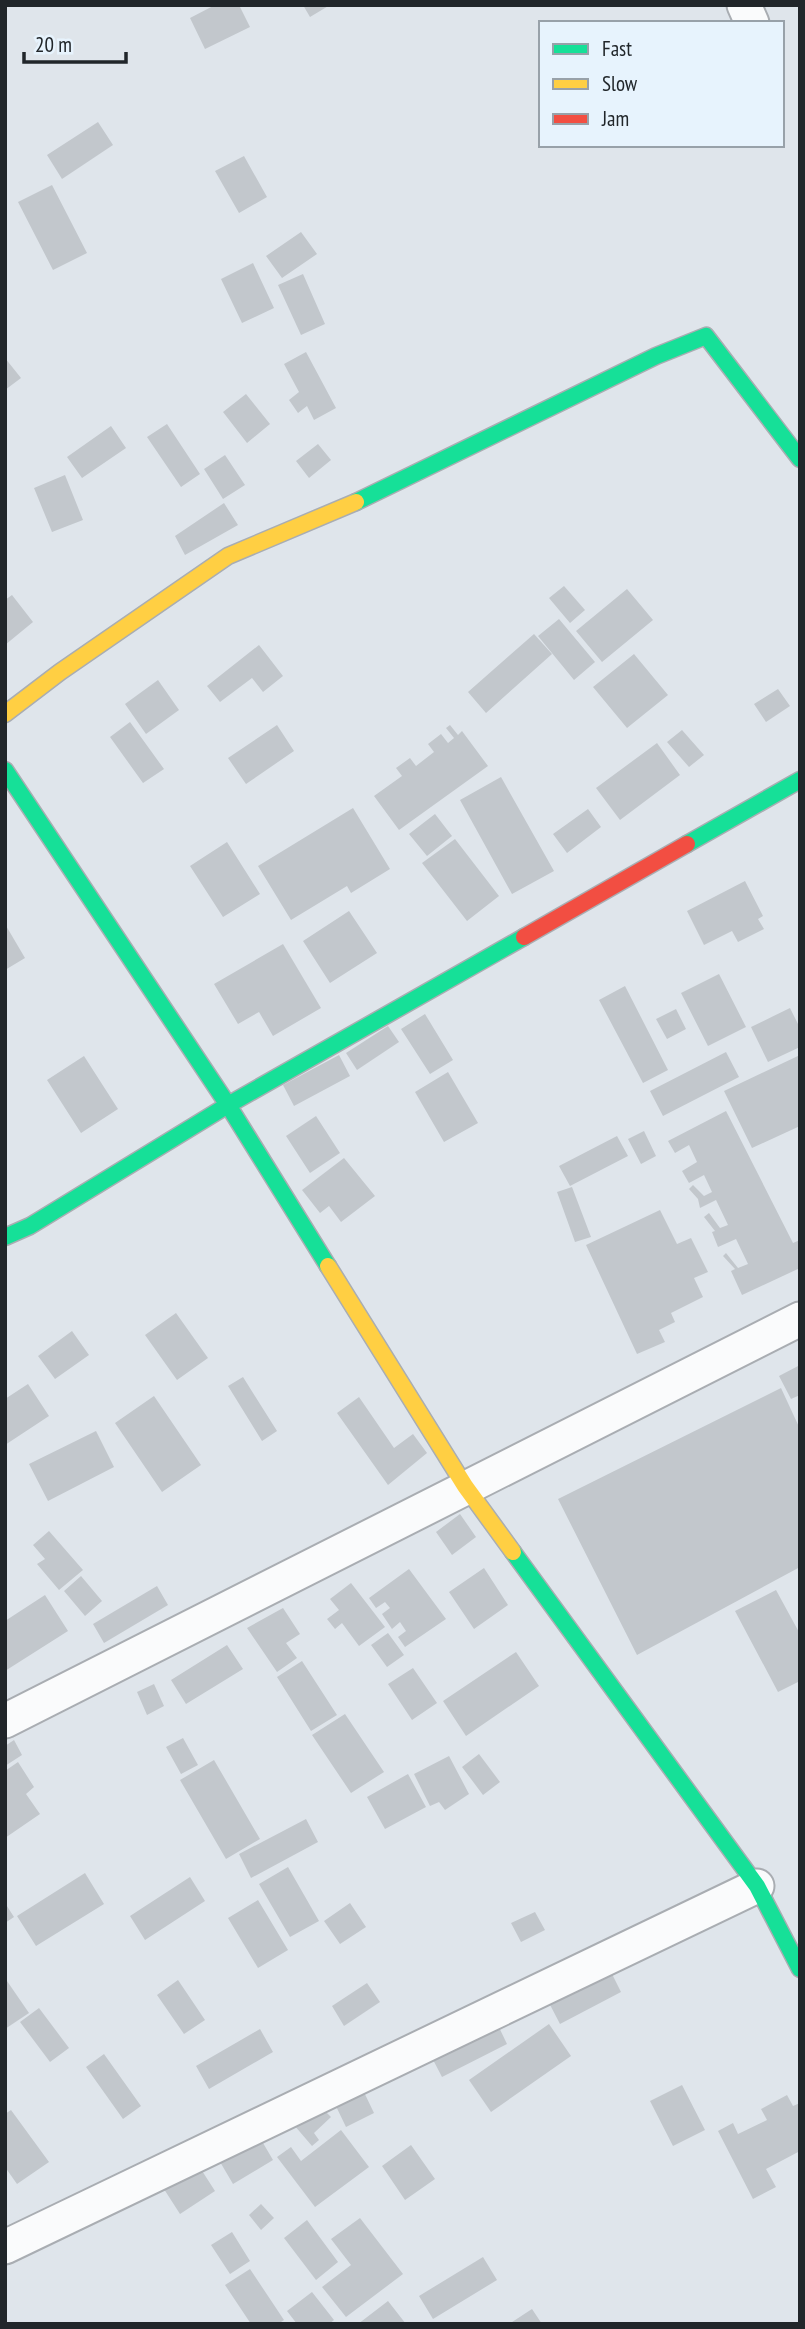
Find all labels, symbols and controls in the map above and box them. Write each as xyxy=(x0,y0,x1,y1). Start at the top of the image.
scale bar xyxy=(24,21,126,65)
legend xyxy=(539,21,784,147)
text: 20 m xyxy=(35,31,72,58)
text: Fast xyxy=(602,35,632,62)
text: Slow xyxy=(602,70,638,97)
text: Jam xyxy=(601,105,629,132)

